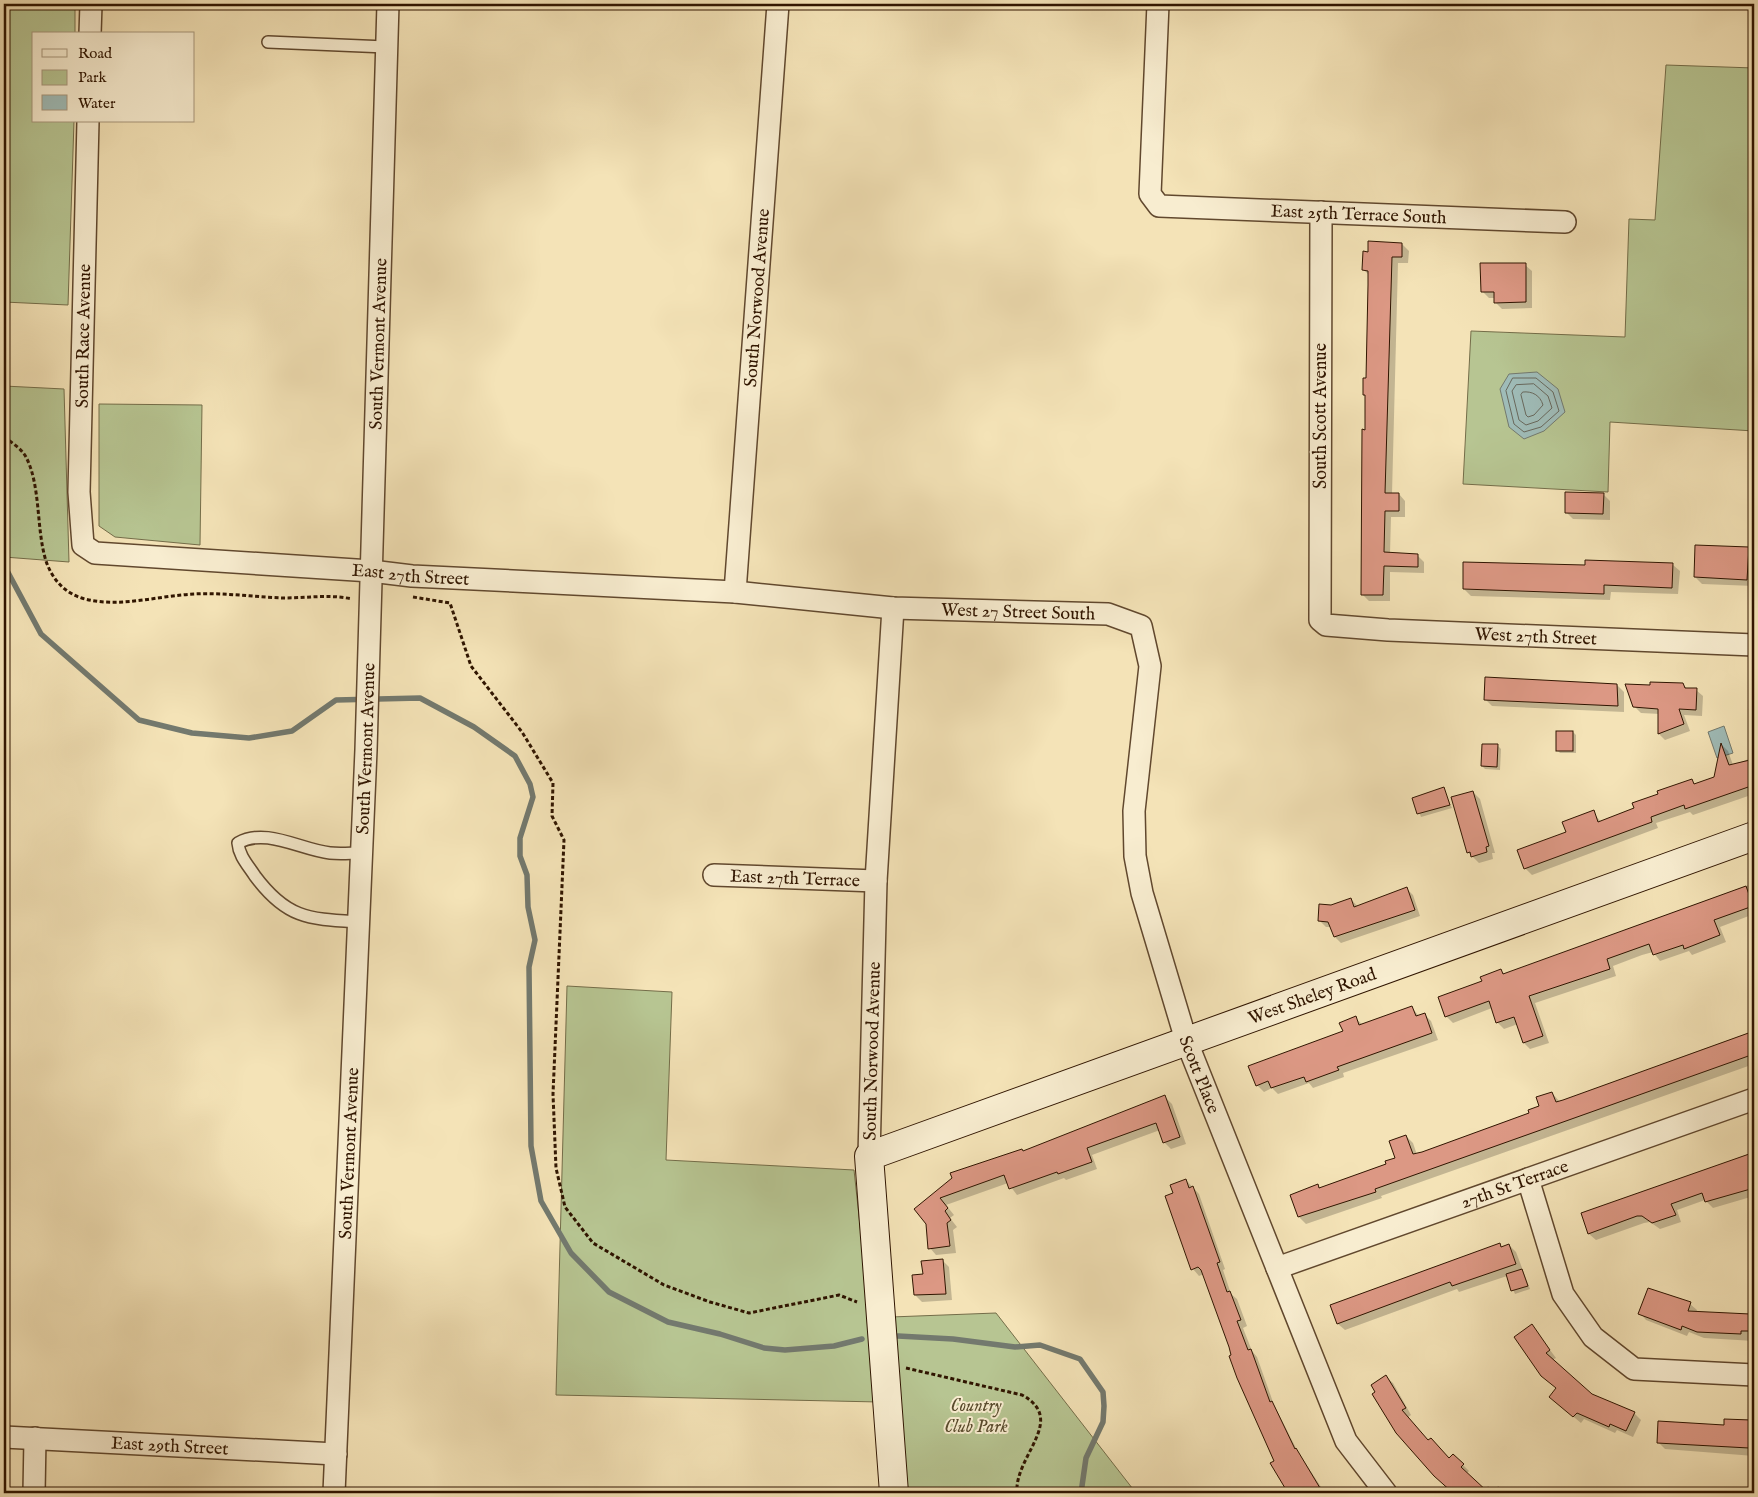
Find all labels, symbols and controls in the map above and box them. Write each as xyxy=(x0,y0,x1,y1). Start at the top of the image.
legend xyxy=(32,32,195,122)
text: Road xyxy=(78,44,113,63)
text: Park xyxy=(78,68,108,87)
text: Water xyxy=(78,94,116,113)
street label: East 25th Terrace South xyxy=(1270,200,1447,230)
street label: South Norwood Avenue xyxy=(740,208,776,388)
street label: South Vermont Avenue xyxy=(365,258,394,430)
street label: South Race Avenue xyxy=(72,264,97,408)
street label: South Scott Avenue xyxy=(1310,343,1333,489)
street label: East 27th Street xyxy=(351,560,470,592)
street label: West 27 Street South xyxy=(941,599,1096,627)
street label: West 27th Street xyxy=(1474,624,1597,652)
street label: South Vermont Avenue xyxy=(352,662,382,835)
street label: East 27th Terrace xyxy=(730,866,860,893)
street label: South Norwood Avenue xyxy=(859,961,887,1141)
street label: West Sheley Road xyxy=(1245,963,1380,1031)
street label: Scott Place xyxy=(1172,1033,1224,1117)
street label: South Vermont Avenue xyxy=(335,1067,365,1240)
street label: 27th St Terrace xyxy=(1458,1156,1572,1215)
park label: Country Club Park xyxy=(944,1395,1008,1439)
street label: East 29th Street xyxy=(110,1432,229,1461)

